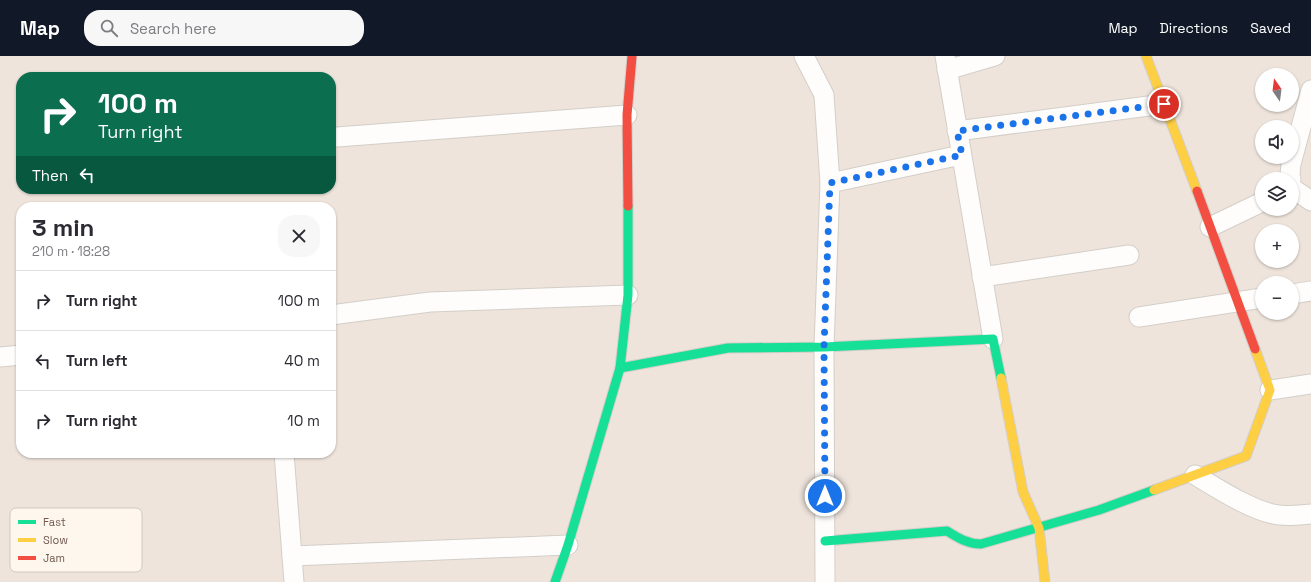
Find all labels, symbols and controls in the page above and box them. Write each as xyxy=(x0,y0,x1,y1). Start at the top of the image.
search box xyxy=(84,10,364,46)
text: Map xyxy=(20,16,60,41)
icon: search xyxy=(98,17,120,39)
text: Search here xyxy=(130,19,216,38)
text: Map xyxy=(1108,19,1138,37)
text: Directions xyxy=(1160,19,1228,37)
text: Saved xyxy=(1250,19,1291,37)
north arrow xyxy=(1255,68,1299,112)
map controls xyxy=(1255,68,1299,320)
text: 100 m xyxy=(98,85,178,121)
pin xyxy=(1147,87,1181,121)
icon: right xyxy=(32,88,84,140)
icon: arrive xyxy=(1153,93,1175,115)
text: Turn right xyxy=(98,120,182,143)
button: sound xyxy=(1255,120,1299,164)
icon: left xyxy=(76,164,98,186)
text: Then xyxy=(32,166,68,185)
button: layers xyxy=(1255,172,1299,216)
text: 3 min xyxy=(32,212,94,243)
button: close xyxy=(278,215,320,257)
button: + xyxy=(1255,224,1299,268)
text: 210 m · 18:28 xyxy=(32,243,110,260)
button: − xyxy=(1255,276,1299,320)
icon: right xyxy=(32,290,54,312)
text: Turn right xyxy=(66,291,137,310)
text: 100 m xyxy=(278,291,320,310)
icon: left xyxy=(32,350,54,372)
text: Turn left xyxy=(66,351,128,370)
text: 40 m xyxy=(284,351,320,370)
icon: right xyxy=(32,410,54,432)
text: Turn right xyxy=(66,411,137,430)
text: 10 m xyxy=(287,411,320,430)
position arrow xyxy=(804,475,846,517)
legend xyxy=(10,508,142,572)
text: Fast xyxy=(43,515,66,529)
text: Slow xyxy=(43,533,68,547)
text: Jam xyxy=(43,551,65,565)

